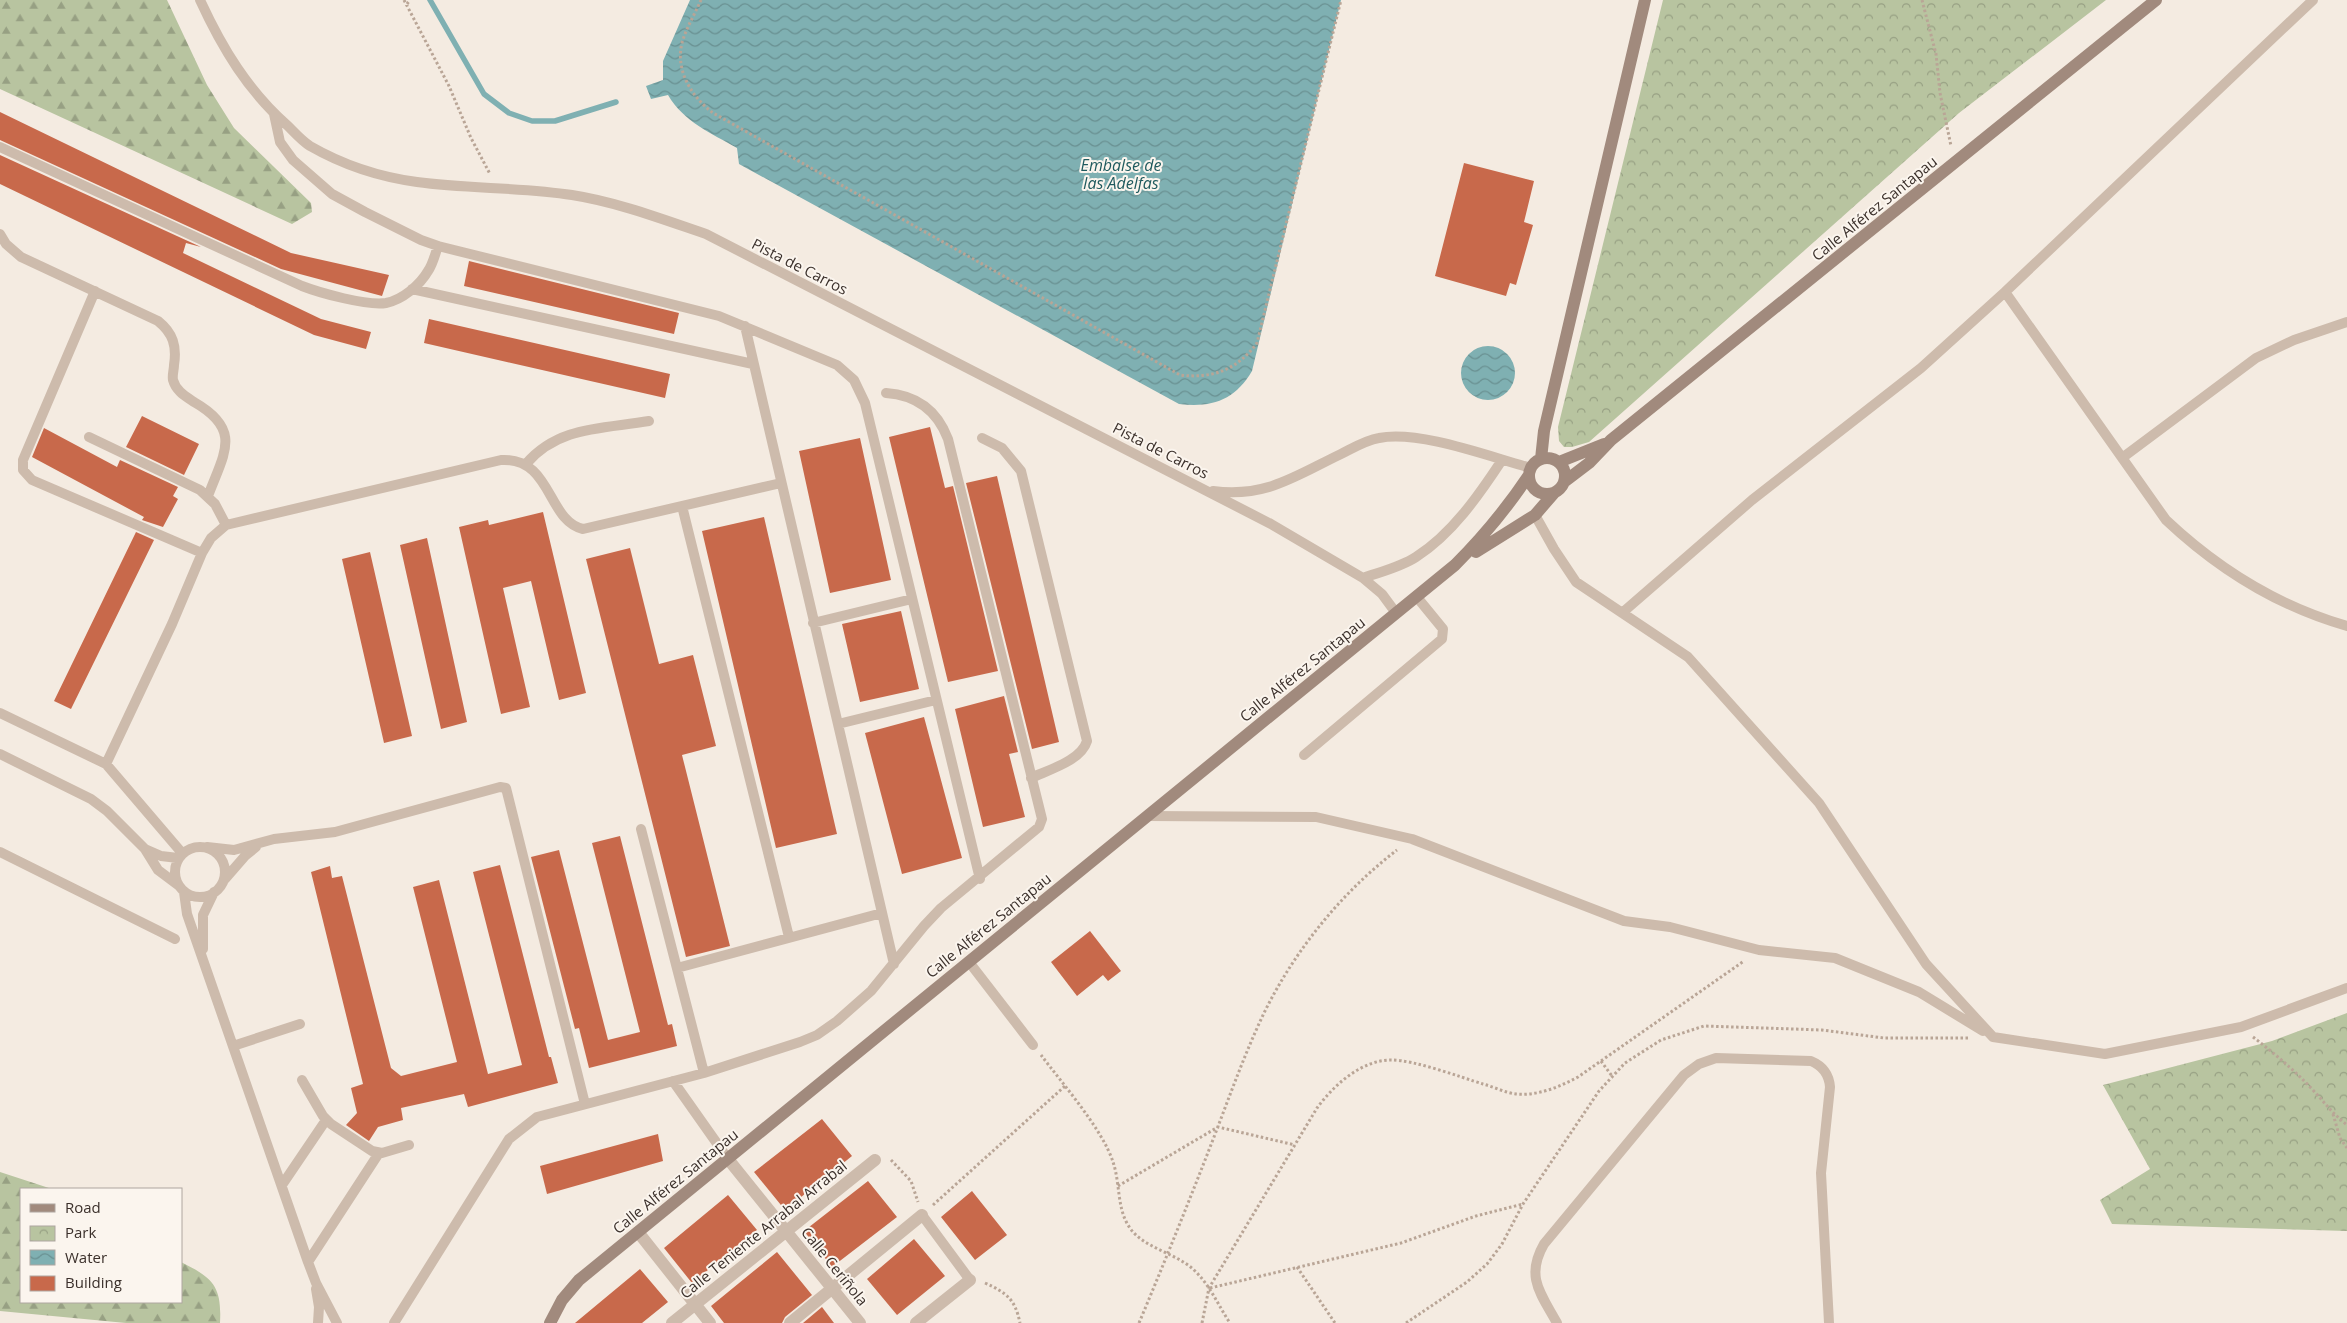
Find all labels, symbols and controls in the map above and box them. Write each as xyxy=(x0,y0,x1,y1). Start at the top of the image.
street label: Calle Alférez Santapau xyxy=(1807,151,1941,265)
water label: Embalse de las Adelfas xyxy=(1081,154,1161,194)
street label: Pista de Carros xyxy=(749,233,851,299)
street label: Pista de Carros xyxy=(1110,417,1212,483)
street label: Calle Alférez Santapau xyxy=(1235,612,1369,726)
street label: Calle Alférez Santapau xyxy=(921,868,1055,982)
street label: Calle Alférez Santapau xyxy=(608,1124,742,1238)
street label: Calle Teniente Arrabal Arrabal xyxy=(675,1155,851,1303)
legend xyxy=(20,1188,182,1303)
text: Road xyxy=(65,1197,101,1217)
text: Park xyxy=(65,1222,96,1242)
street label: Calle Ceriñola xyxy=(797,1222,873,1310)
text: Water xyxy=(65,1247,107,1267)
text: Building xyxy=(65,1272,122,1292)

